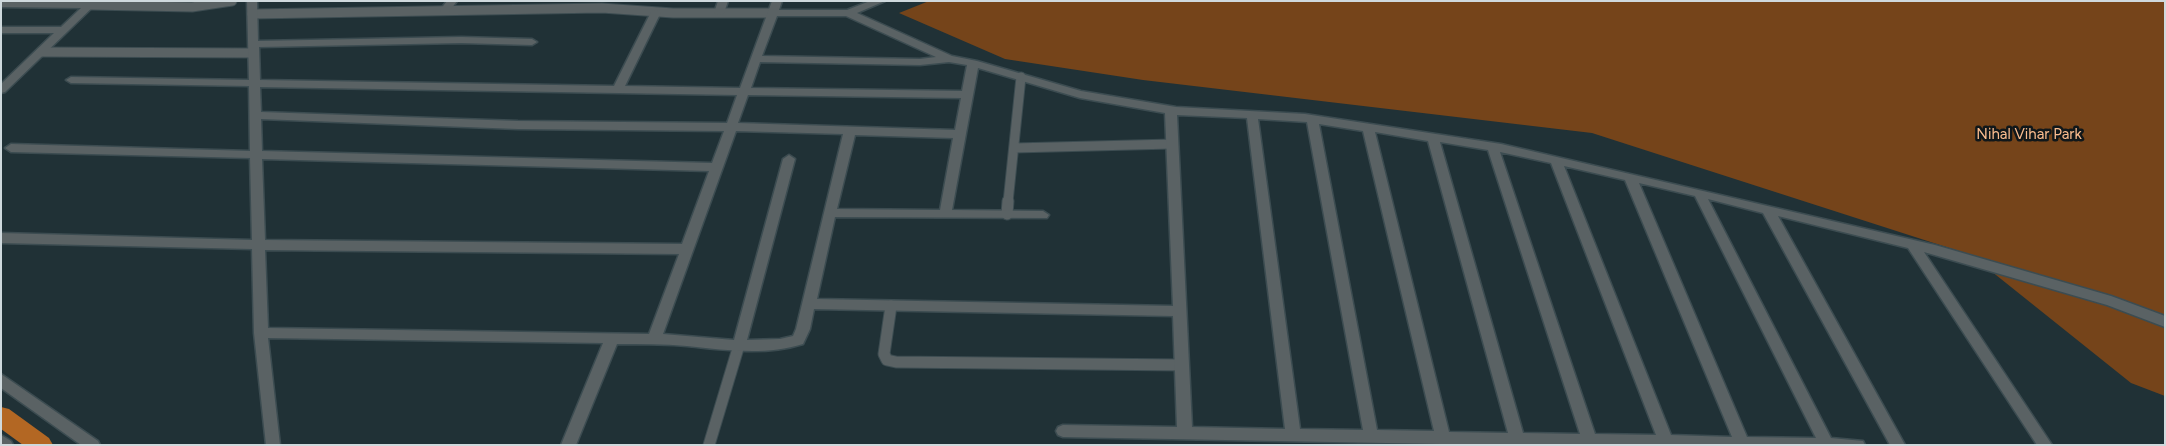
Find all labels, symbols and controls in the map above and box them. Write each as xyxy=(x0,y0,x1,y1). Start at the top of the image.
park label: Nihal Vihar Park xyxy=(1976,126,2082,144)

